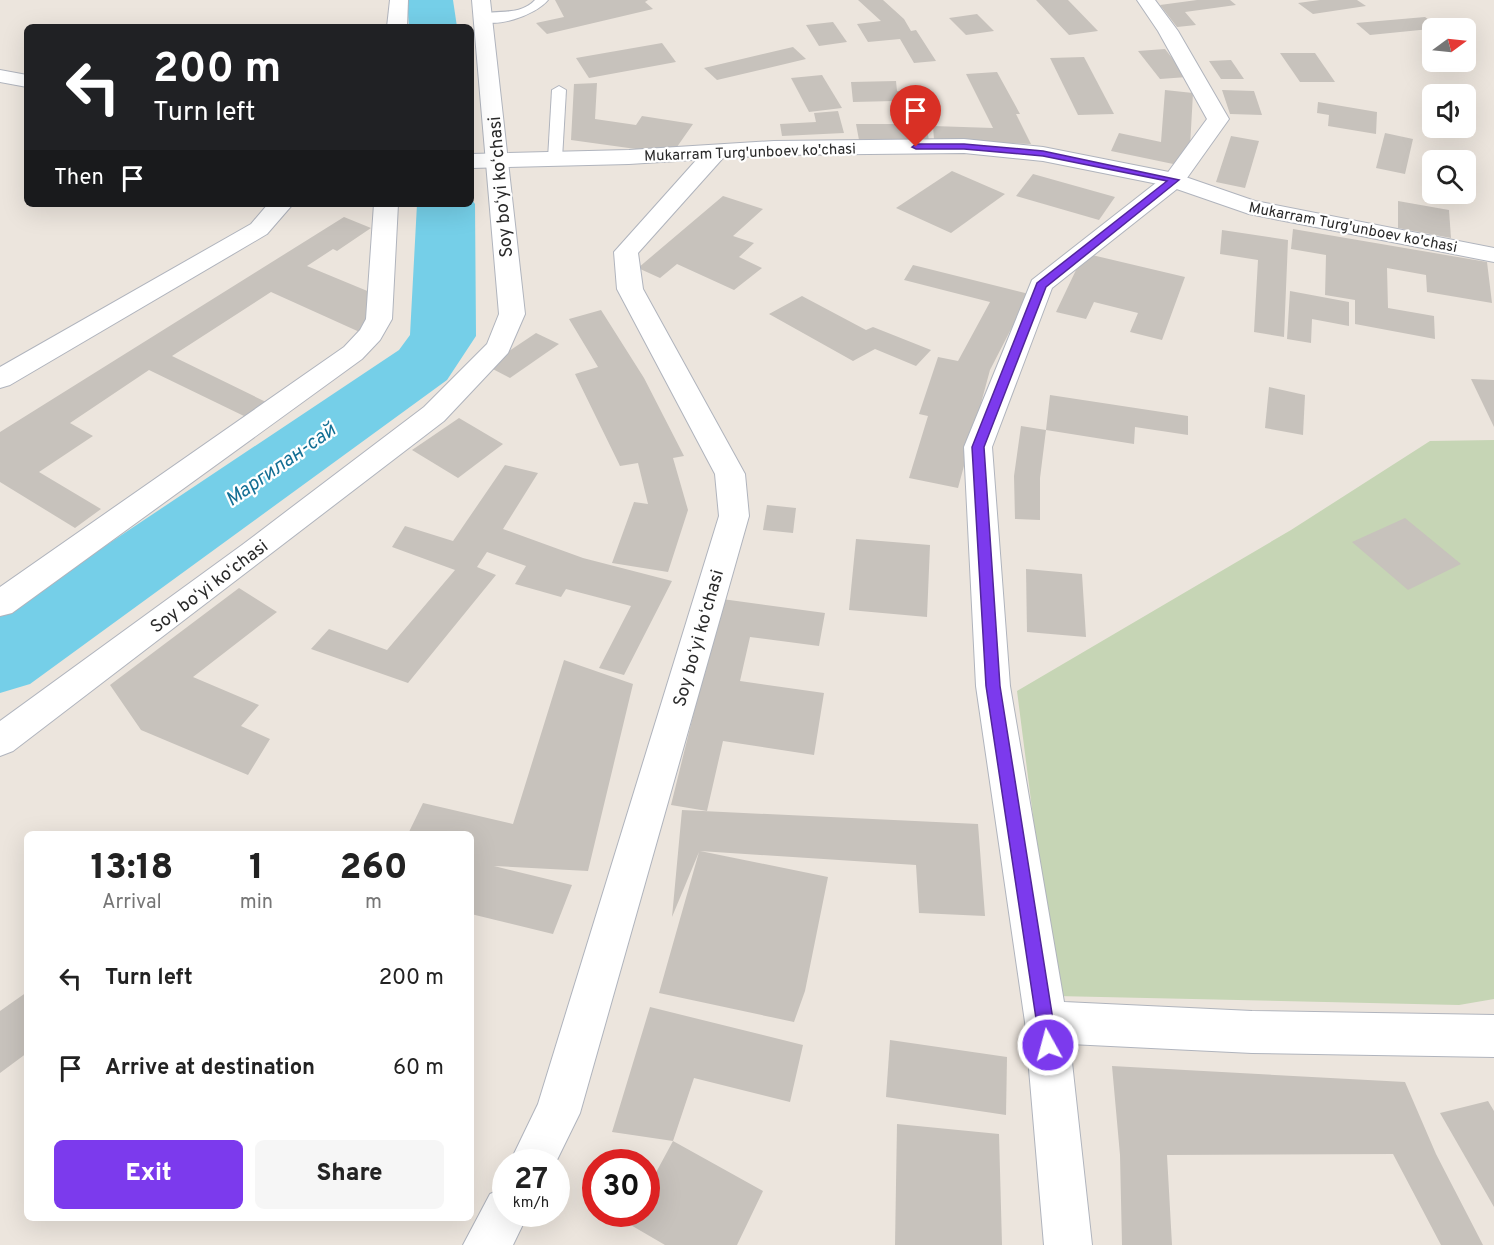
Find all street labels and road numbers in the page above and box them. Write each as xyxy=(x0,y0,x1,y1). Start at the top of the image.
street label: Soy boʻyi koʻchasi xyxy=(484,115,519,258)
street label: Mukarram Turg'unboev ko'chasi xyxy=(644,140,856,167)
street label: Mukarram Turg'unboev ko'chasi xyxy=(1247,199,1459,258)
street label: Soy boʻyi koʻchasi xyxy=(146,535,273,639)
street label: Soy boʻyi koʻchasi xyxy=(669,567,730,710)

